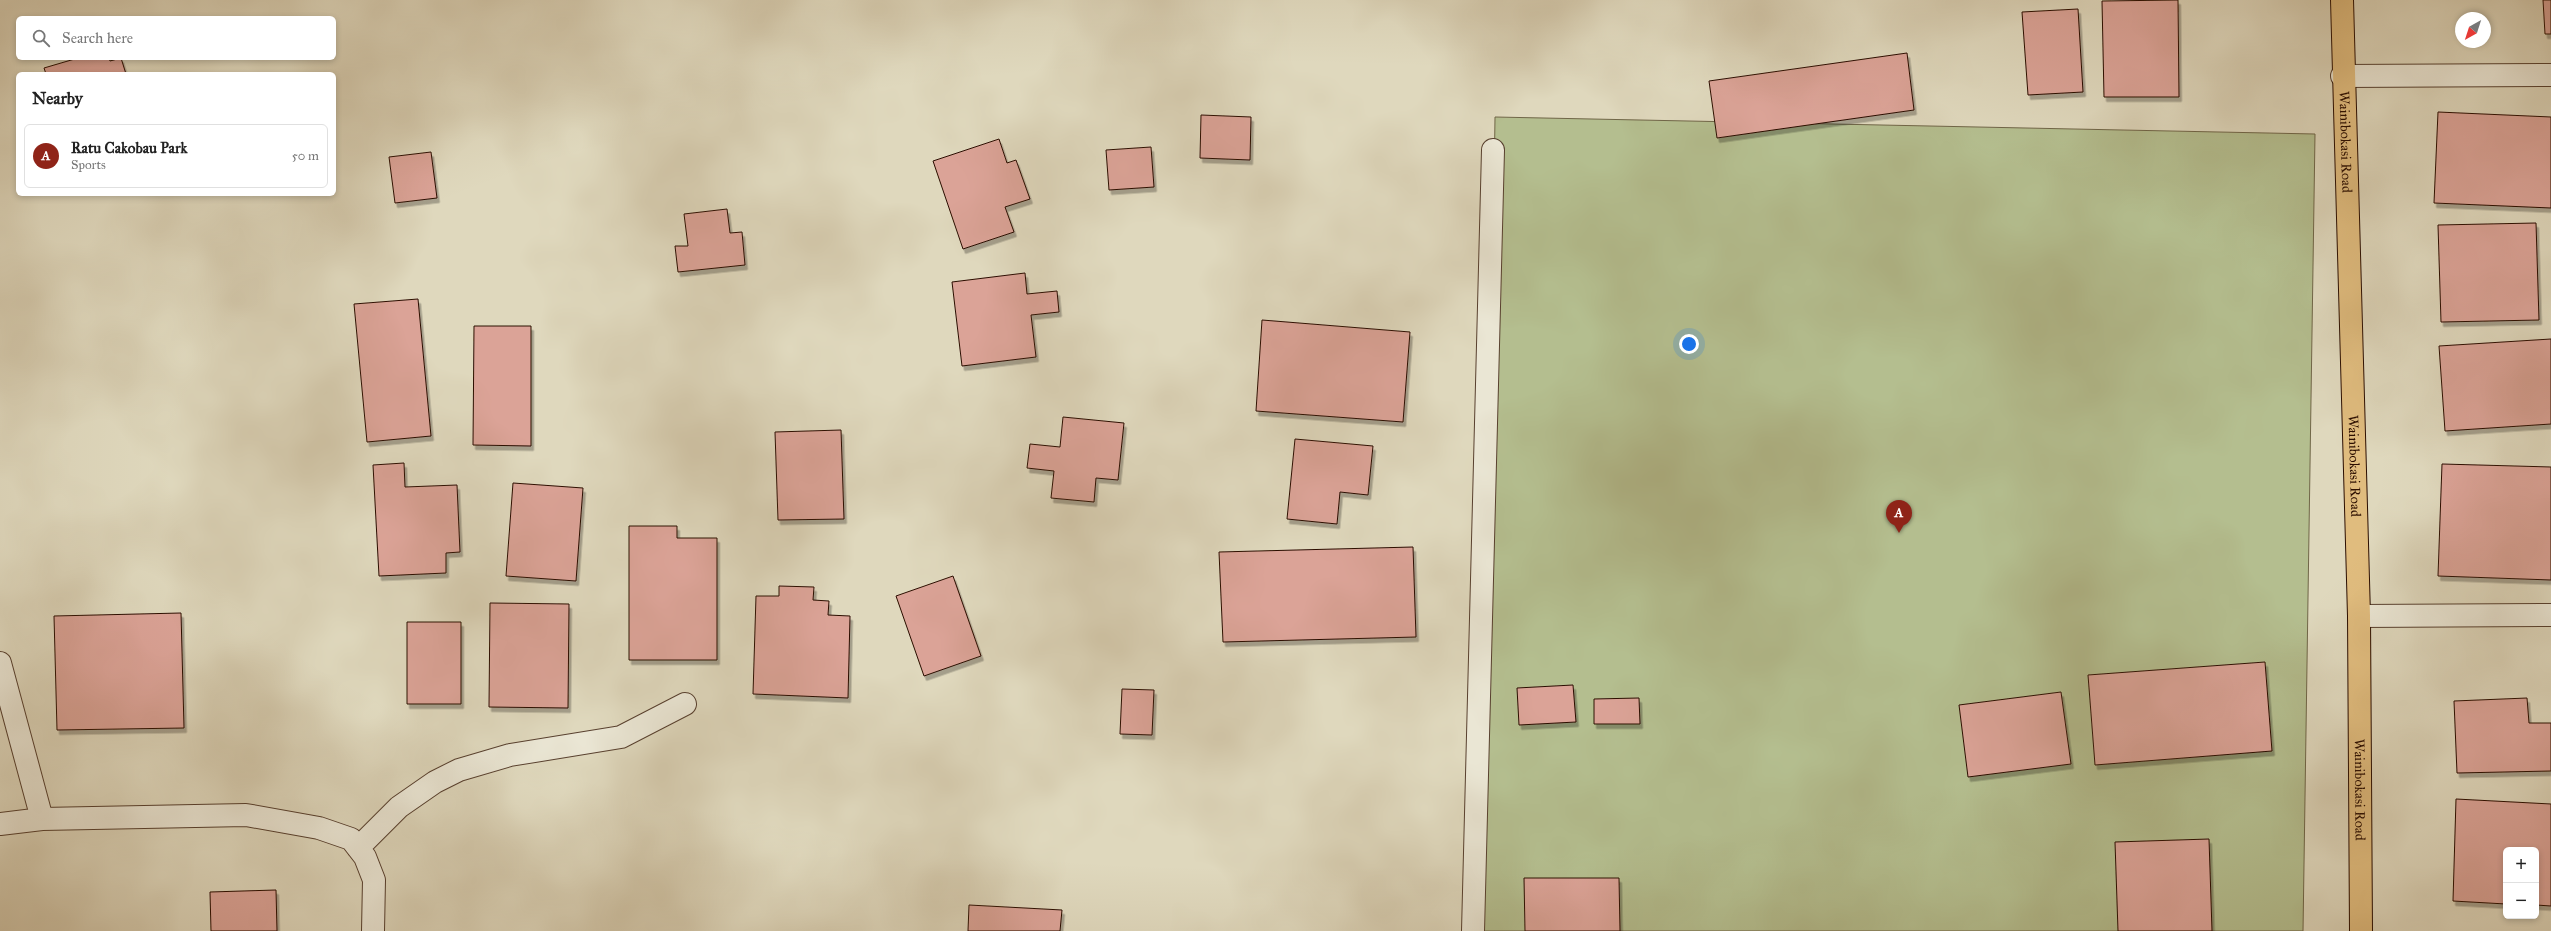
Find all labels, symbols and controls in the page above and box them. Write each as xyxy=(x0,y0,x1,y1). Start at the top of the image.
north arrow xyxy=(2455,12,2491,48)
search box xyxy=(16,16,336,60)
icon: search xyxy=(30,27,52,49)
text: Search here xyxy=(62,29,133,47)
text: Nearby xyxy=(32,88,83,109)
street label: Wainibokasi Road xyxy=(2336,91,2356,193)
text: Ratu Cakobau Park xyxy=(71,139,187,157)
text: A xyxy=(42,148,50,164)
text: 50 m xyxy=(292,148,319,164)
text: Sports xyxy=(71,157,106,173)
your location xyxy=(1679,334,1699,354)
street label: Wainibokasi Road xyxy=(2345,415,2365,517)
pin: A xyxy=(1886,500,1912,533)
street label: Wainibokasi Road xyxy=(2351,739,2369,841)
map controls xyxy=(2503,847,2539,919)
button: + xyxy=(2503,847,2539,883)
button: − xyxy=(2503,883,2539,919)

